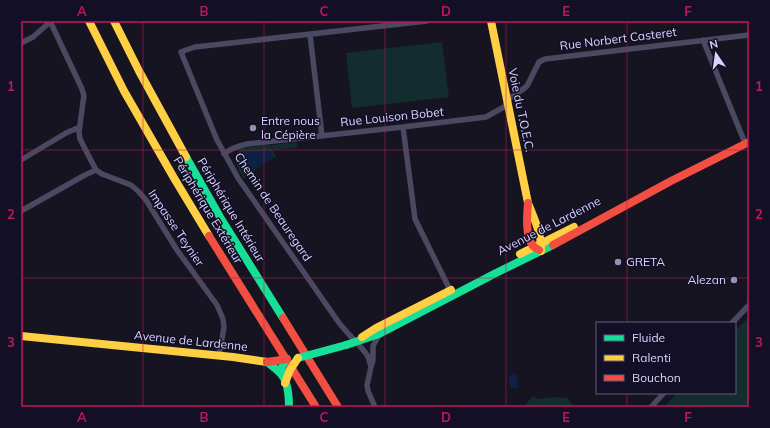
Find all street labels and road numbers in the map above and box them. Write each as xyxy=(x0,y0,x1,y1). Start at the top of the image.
street label: Rue Norbert Casteret xyxy=(559,24,677,53)
street label: Voie du T.O.E.C. xyxy=(505,67,538,153)
street label: Rue Louison Bobet xyxy=(339,104,444,129)
street label: Chemin de Beauregard xyxy=(231,150,315,264)
street label: Périphérique Extérieur xyxy=(171,153,247,267)
street label: Périphérique Intérieur xyxy=(194,155,269,265)
street label: Impasse Teynier xyxy=(145,186,208,270)
street label: Avenue de Lardenne xyxy=(495,193,603,258)
street label: Avenue de Lardenne xyxy=(134,327,249,354)

